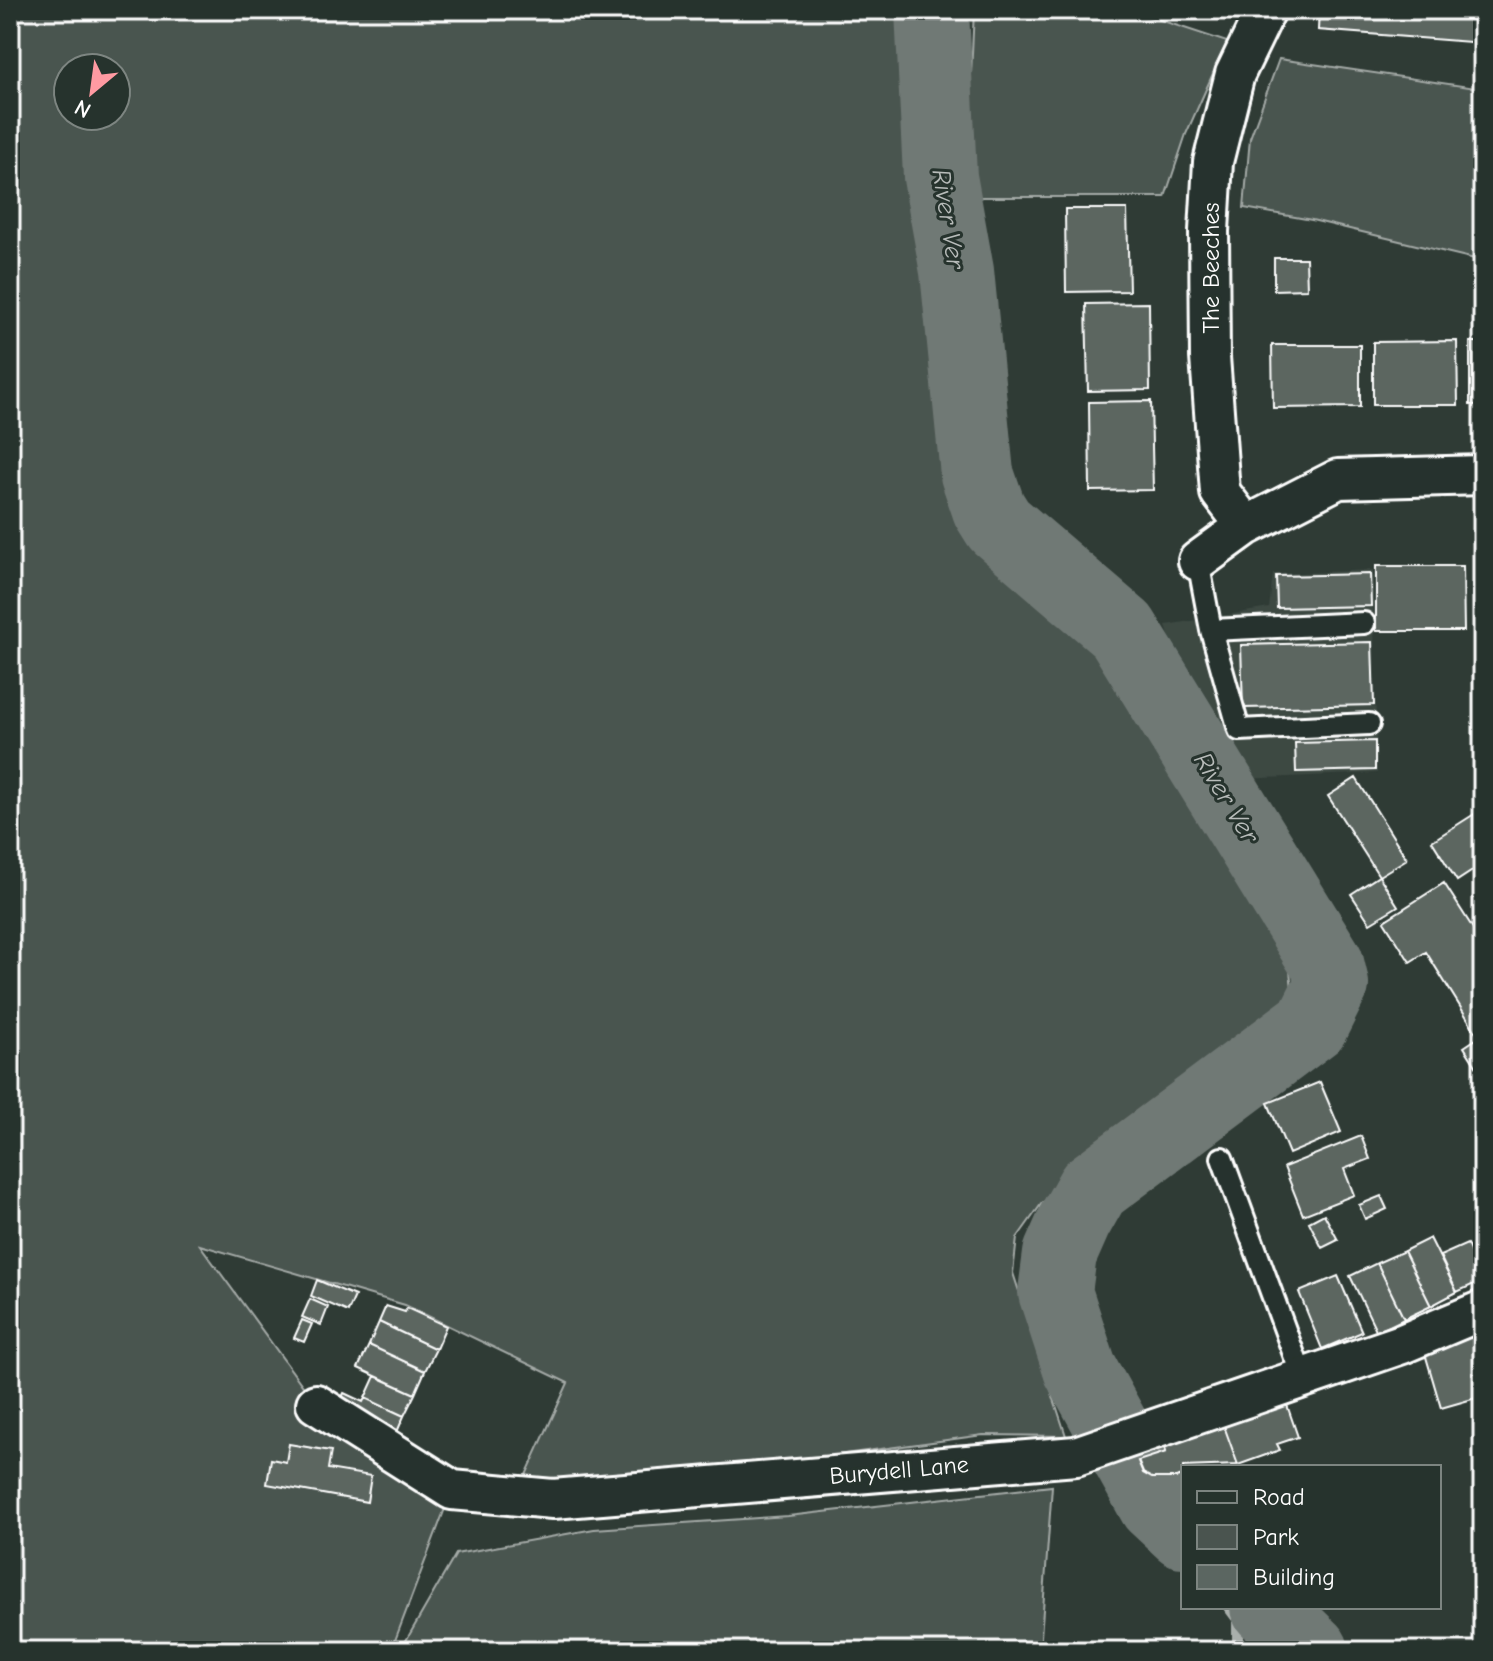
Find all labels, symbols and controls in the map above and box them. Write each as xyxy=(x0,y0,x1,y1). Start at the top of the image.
north arrow xyxy=(52,52,132,132)
text: N xyxy=(70,94,95,123)
water label: River Ver xyxy=(925,167,971,273)
street label: The Beeches xyxy=(1197,203,1225,333)
water label: River Ver xyxy=(1187,747,1266,850)
street label: Burydell Lane xyxy=(828,1450,970,1490)
legend xyxy=(1181,1465,1441,1609)
text: Road xyxy=(1253,1483,1305,1511)
text: Park xyxy=(1253,1523,1299,1551)
text: Building xyxy=(1253,1563,1335,1591)

